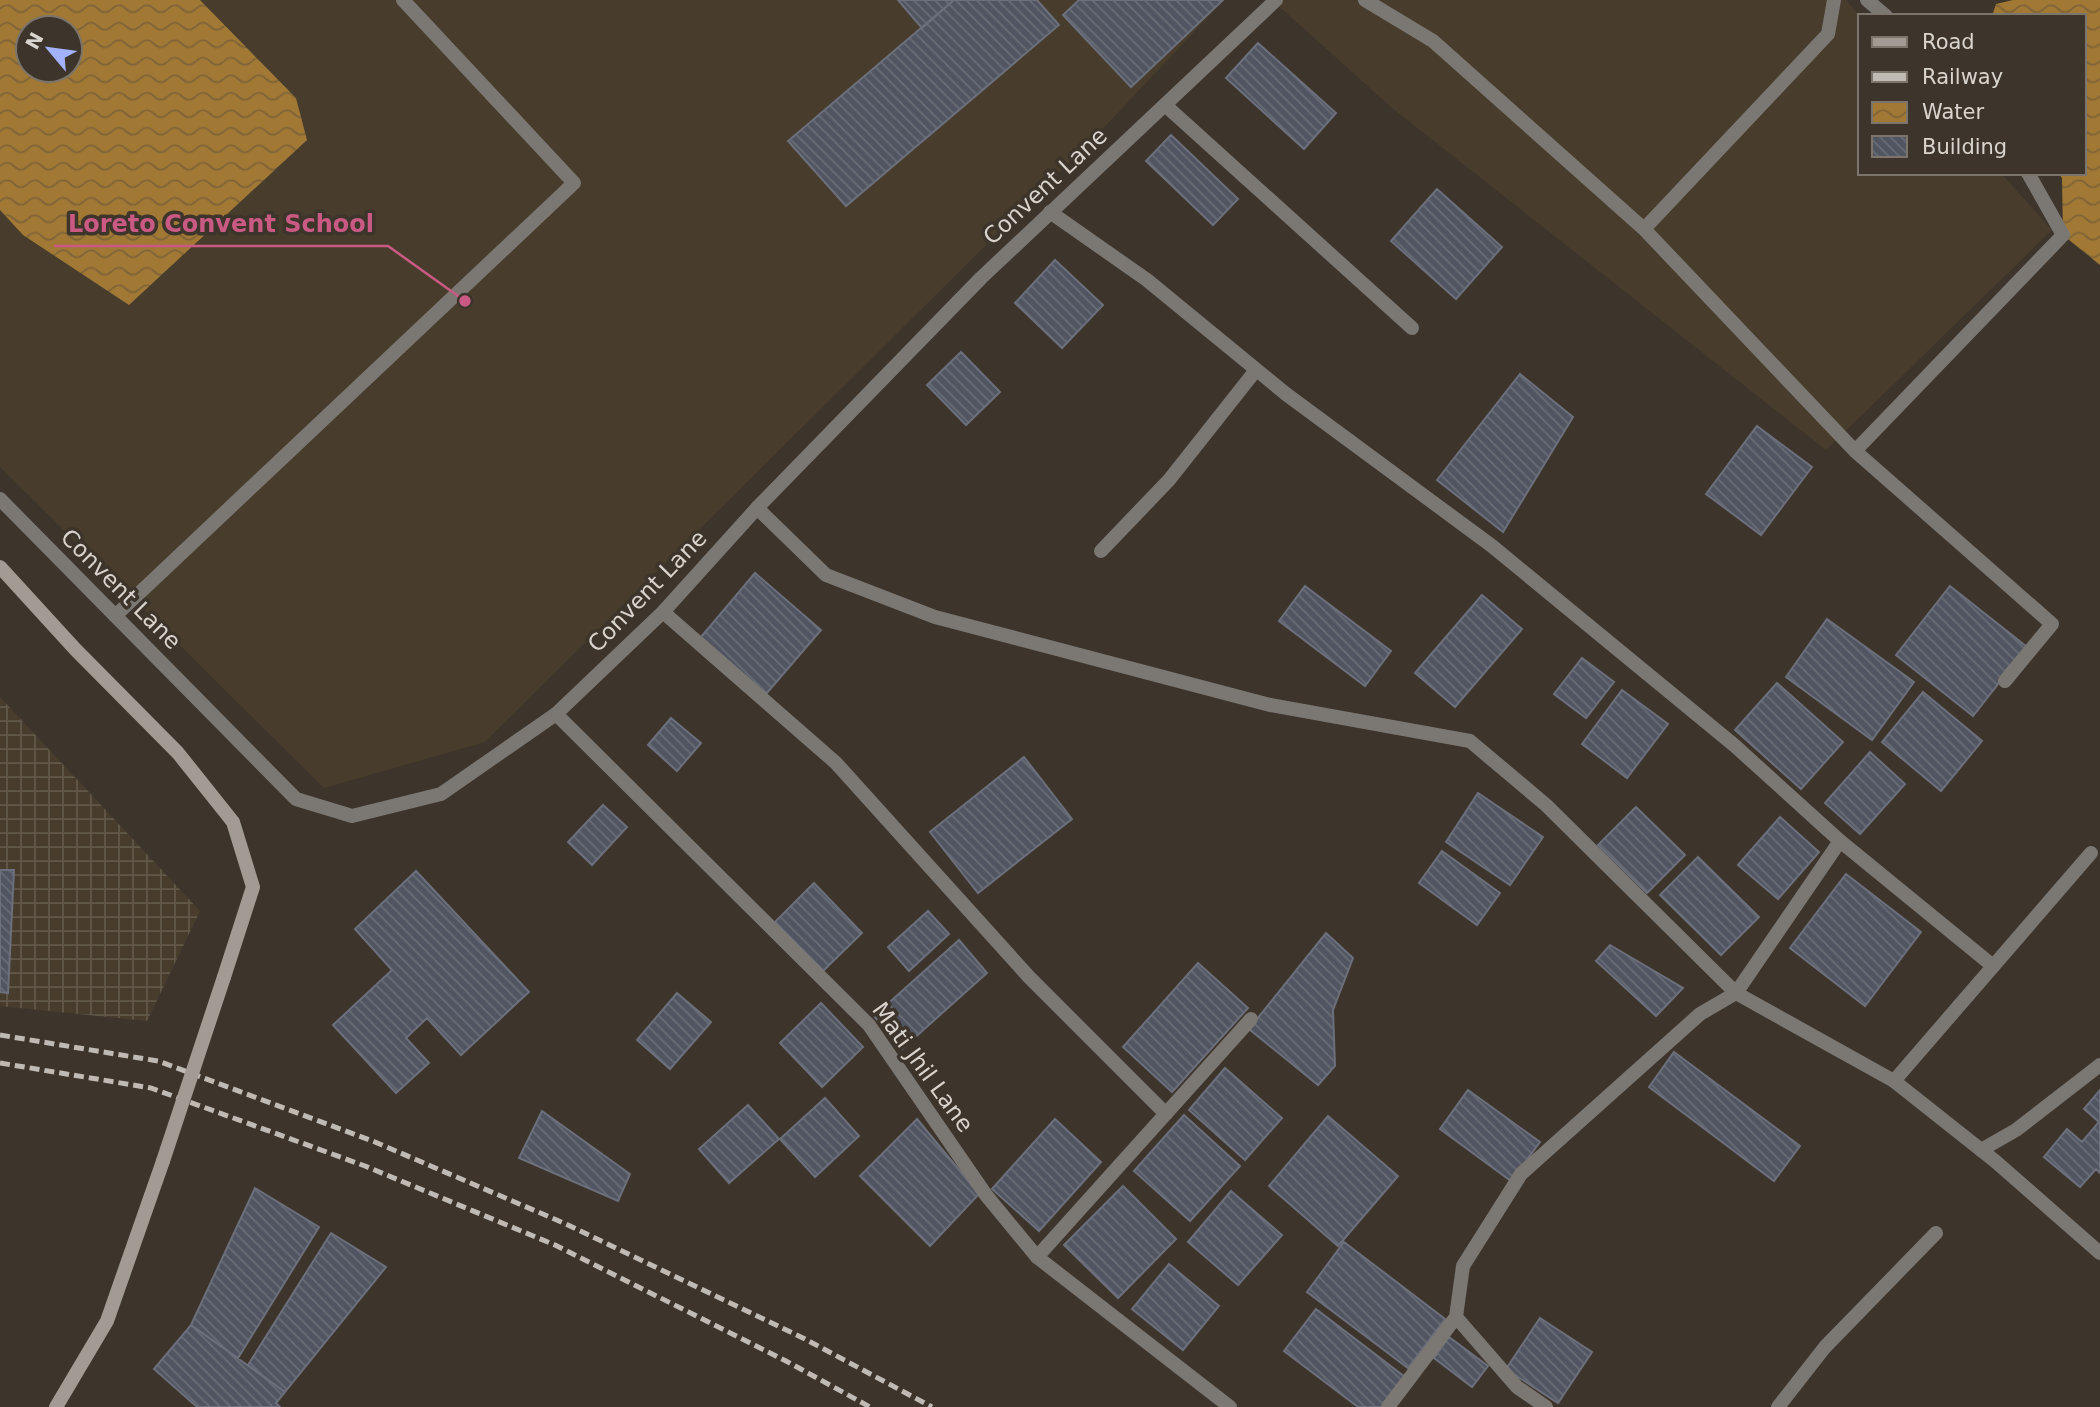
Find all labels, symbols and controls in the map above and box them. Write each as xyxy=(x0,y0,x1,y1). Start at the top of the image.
north arrow xyxy=(14,14,84,84)
legend xyxy=(1858,14,2086,175)
text: N xyxy=(21,28,48,53)
text: Road xyxy=(1922,30,1975,54)
text: Railway xyxy=(1922,65,2003,89)
text: Water xyxy=(1922,100,1984,124)
street label: Convent Lane xyxy=(978,122,1112,250)
text: Building xyxy=(1922,135,2007,159)
callout: Loreto Convent School xyxy=(54,201,388,246)
text: Loreto Convent School xyxy=(68,210,374,238)
street label: Convent Lane xyxy=(56,524,186,654)
street label: Convent Lane xyxy=(582,525,712,657)
street label: Mati Jhil Lane xyxy=(867,997,979,1137)

